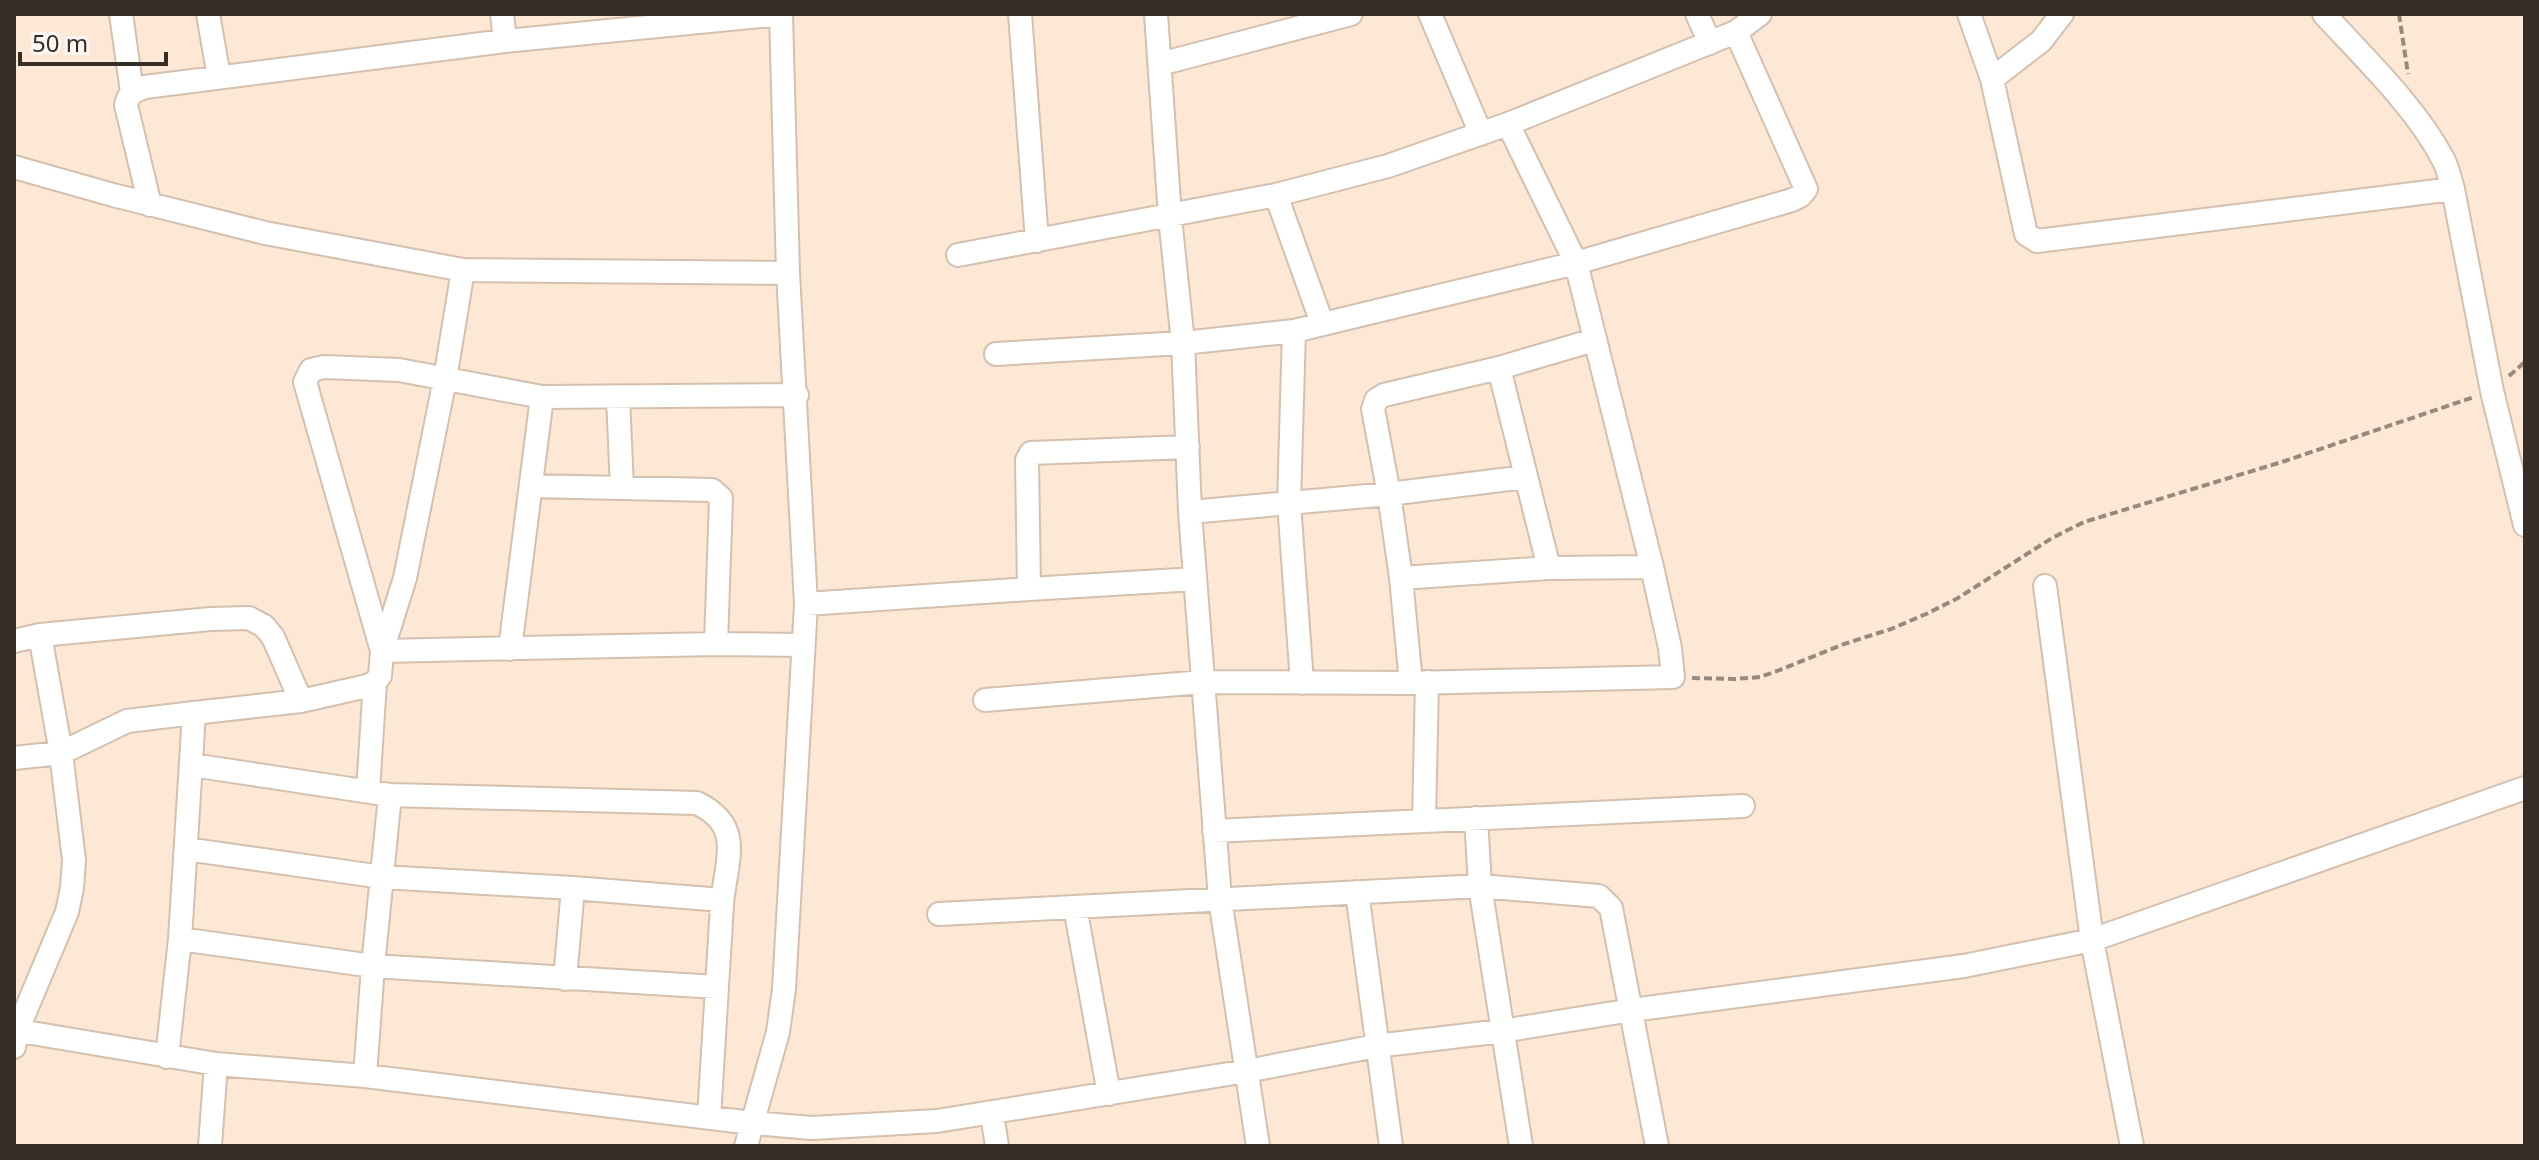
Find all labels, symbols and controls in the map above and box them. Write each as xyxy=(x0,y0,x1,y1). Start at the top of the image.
scale bar xyxy=(20,16,166,66)
text: 50 m xyxy=(32,26,88,59)

